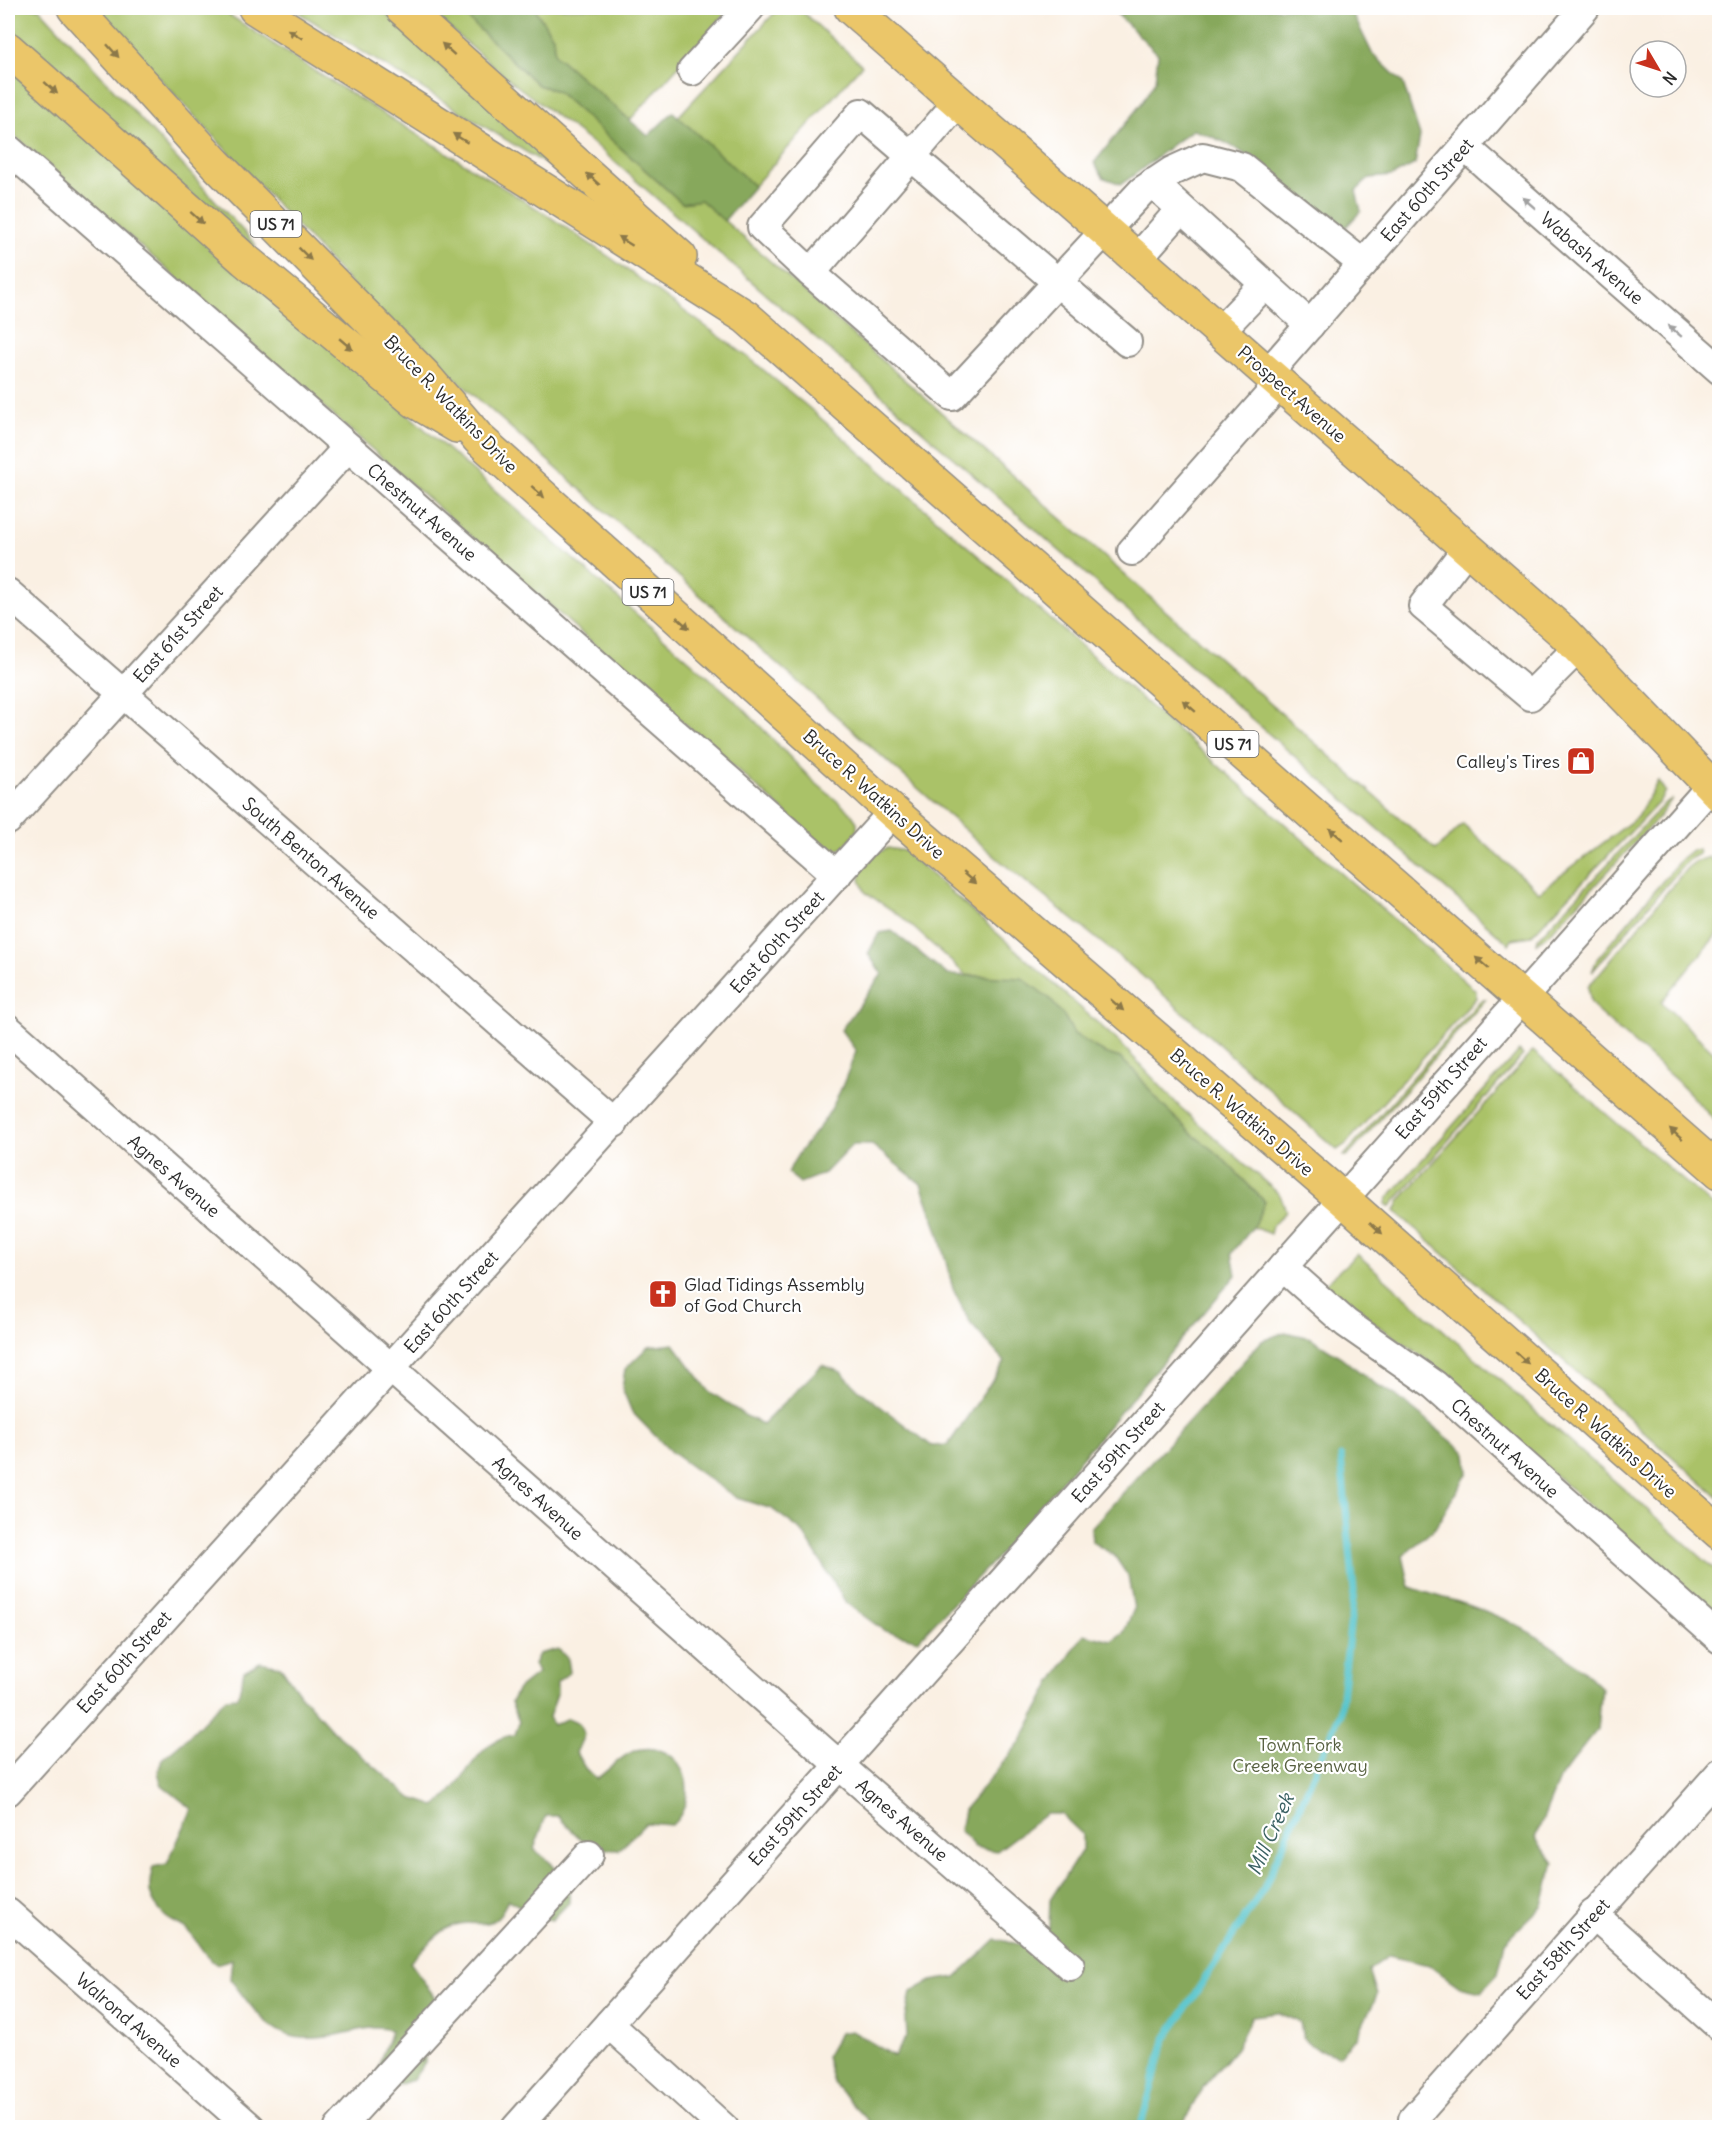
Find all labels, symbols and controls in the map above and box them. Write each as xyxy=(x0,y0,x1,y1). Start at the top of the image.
one-way arrow xyxy=(287,29,303,40)
north arrow xyxy=(1628,39,1688,99)
one-way arrow xyxy=(106,43,119,58)
one-way arrow xyxy=(441,43,456,56)
text: N xyxy=(1658,68,1681,89)
one-way arrow xyxy=(43,81,58,94)
one-way arrow xyxy=(452,132,468,143)
street label: East 60th Street xyxy=(1376,133,1478,247)
one-way arrow xyxy=(586,173,601,186)
one-way arrow xyxy=(1522,197,1537,210)
street label: Wabash Avenue xyxy=(1536,207,1648,309)
one-way arrow xyxy=(189,211,204,224)
road number: US 71 xyxy=(250,211,302,237)
one-way arrow xyxy=(617,236,633,247)
one-way arrow xyxy=(297,246,311,260)
one-way arrow xyxy=(1668,324,1683,338)
street label: Bruce R. Watkins Drive xyxy=(379,330,523,478)
one-way arrow xyxy=(338,337,354,350)
street label: Prospect Avenue xyxy=(1233,341,1351,447)
street label: Chestnut Avenue xyxy=(362,458,482,566)
one-way arrow xyxy=(531,485,546,499)
road number: US 71 xyxy=(622,579,674,605)
street label: East 61st Street xyxy=(128,581,228,687)
one-way arrow xyxy=(675,616,690,629)
one-way arrow xyxy=(1182,700,1197,713)
street label: Bruce R. Watkins Drive xyxy=(798,724,950,864)
road number: US 71 xyxy=(1208,731,1258,757)
shop icon: Calley's Tires xyxy=(1565,745,1597,777)
place label: Calley's Tires xyxy=(1456,750,1560,773)
street label: South Benton Avenue xyxy=(238,792,384,924)
one-way arrow xyxy=(1329,828,1344,841)
one-way arrow xyxy=(961,871,976,884)
street label: East 60th Street xyxy=(725,886,829,998)
one-way arrow xyxy=(1475,957,1490,970)
one-way arrow xyxy=(1109,998,1124,1011)
street label: East 59th Street xyxy=(1390,1032,1492,1144)
street label: Bruce R. Watkins Drive xyxy=(1166,1043,1318,1181)
one-way arrow xyxy=(1669,1128,1684,1141)
street label: Agnes Avenue xyxy=(123,1130,225,1222)
one-way arrow xyxy=(1368,1221,1383,1234)
street label: East 60th Street xyxy=(399,1246,503,1358)
place label: Glad Tidings Assembly of God Church xyxy=(684,1273,865,1317)
church icon: Glad Tidings Assembly of God Church xyxy=(647,1278,679,1310)
one-way arrow xyxy=(1514,1351,1529,1364)
street label: Bruce R. Watkins Drive xyxy=(1530,1363,1682,1503)
street label: Chestnut Avenue xyxy=(1446,1393,1564,1503)
street label: East 59th Street xyxy=(1066,1397,1170,1507)
street label: Agnes Avenue xyxy=(488,1451,588,1545)
street label: East 60th Street xyxy=(72,1606,176,1718)
park label: Town Fork Creek Greenway xyxy=(1232,1733,1368,1777)
street label: East 59th Street xyxy=(743,1760,847,1870)
street label: Agnes Avenue xyxy=(851,1774,953,1866)
water label: Mill Creek xyxy=(1241,1788,1300,1879)
street label: East 58th Street xyxy=(1511,1894,1615,2004)
street label: Walrond Avenue xyxy=(71,1968,187,2072)

